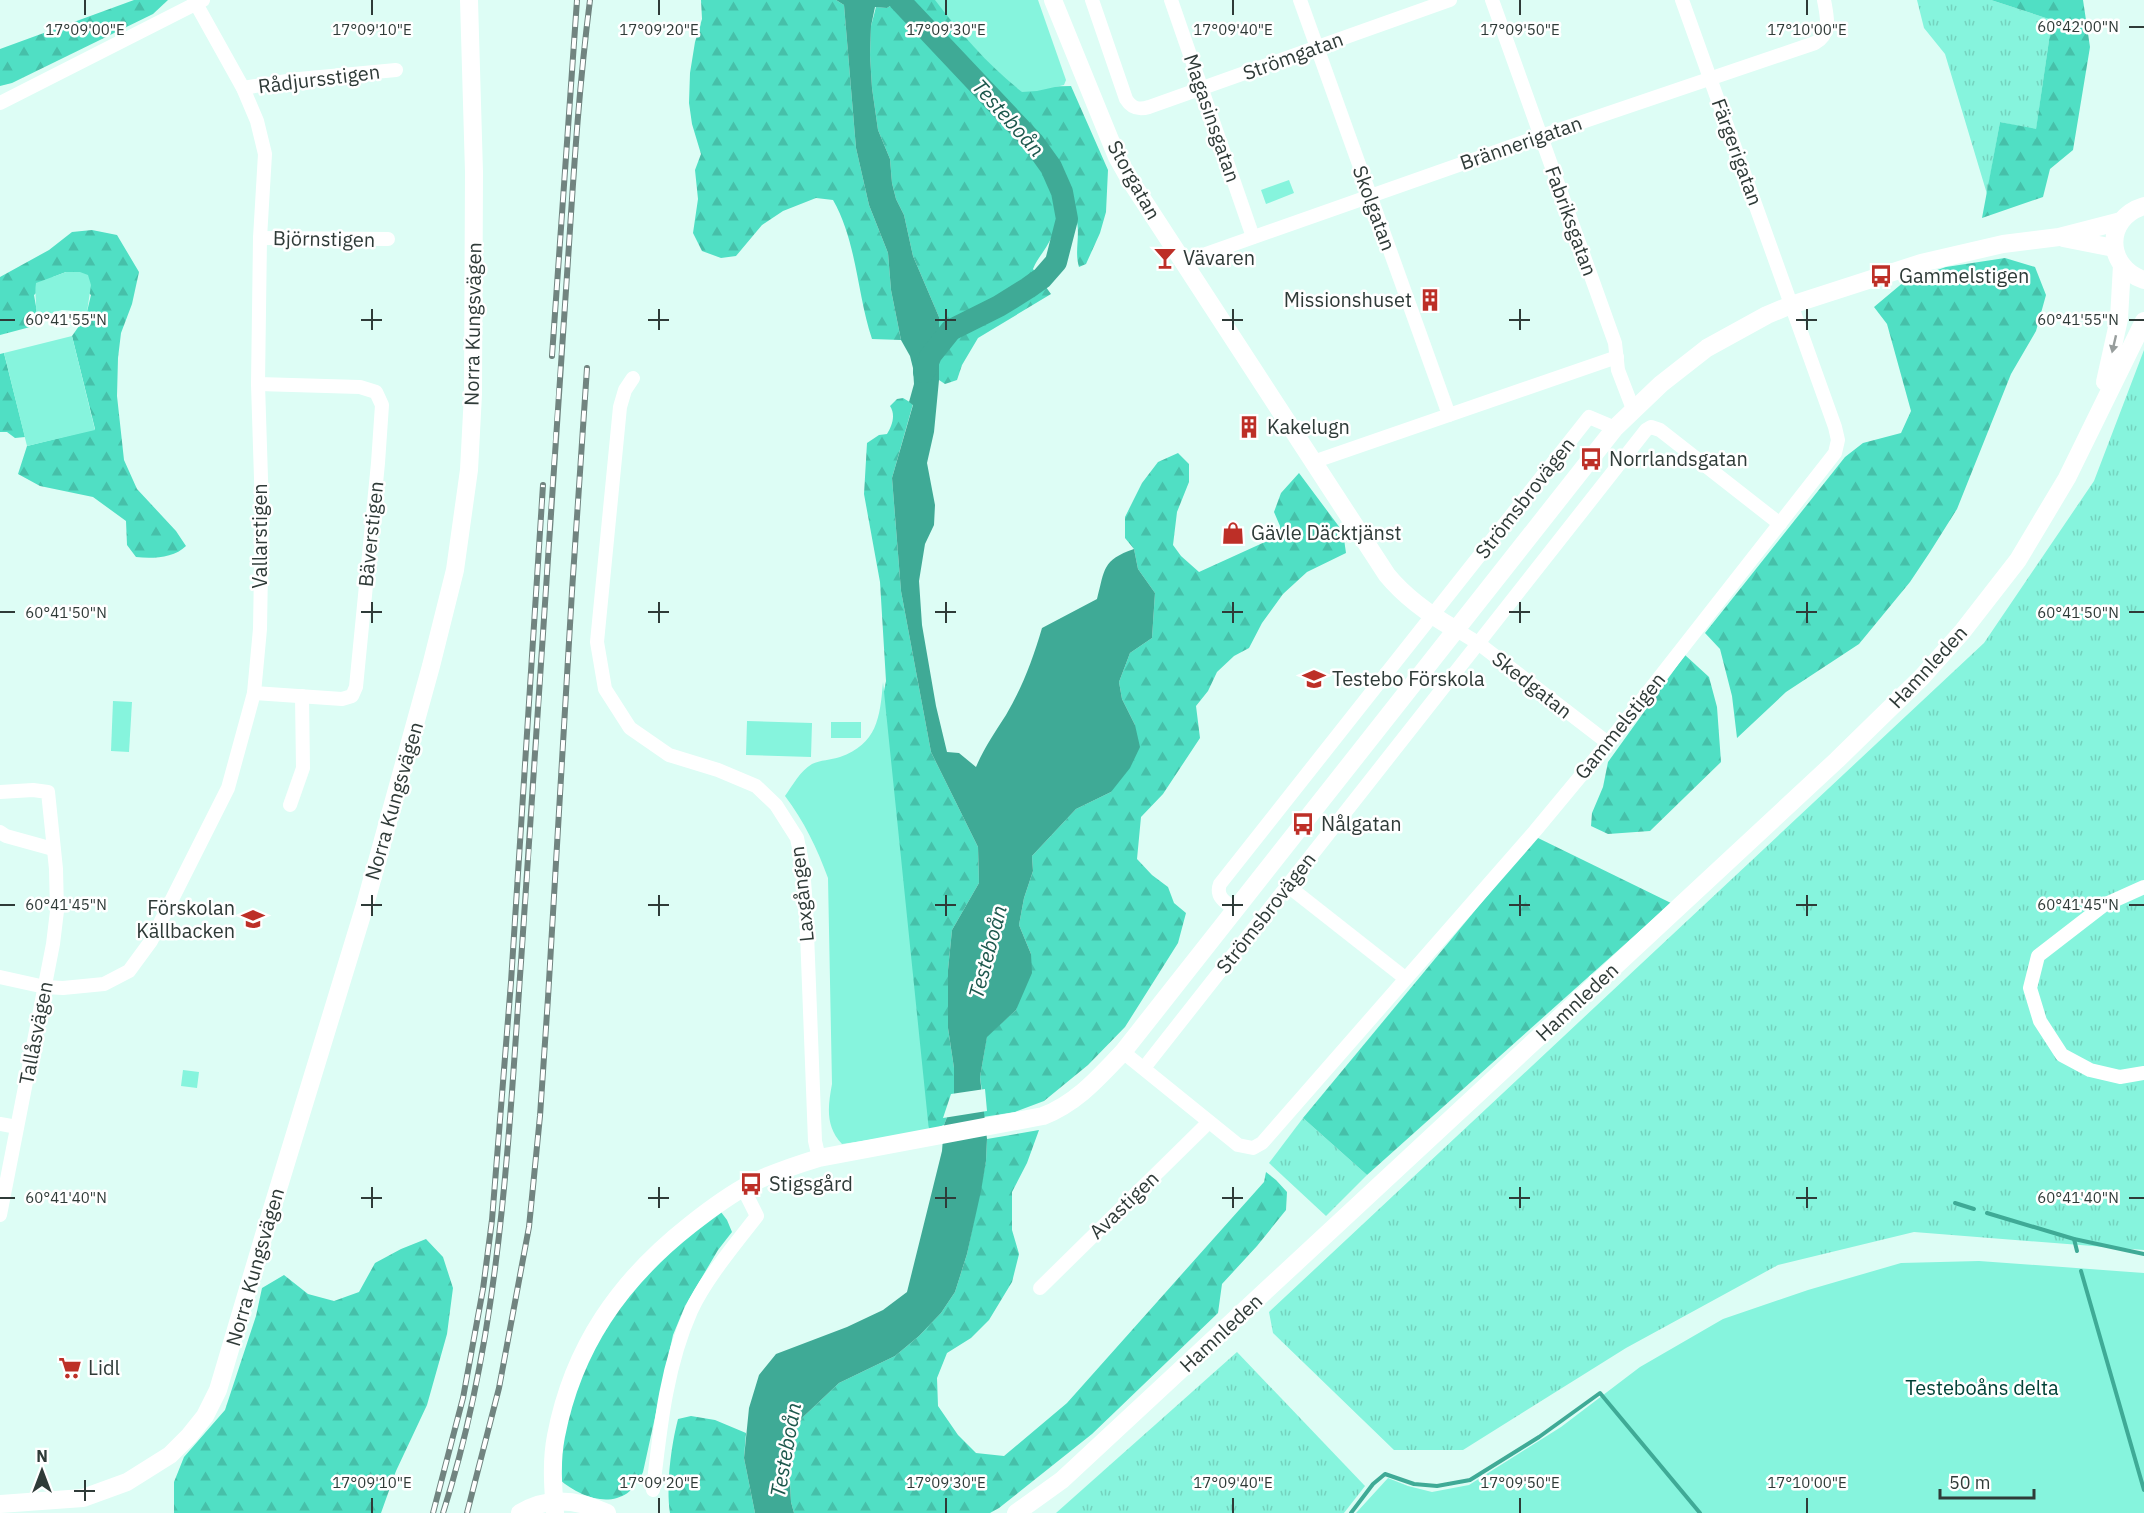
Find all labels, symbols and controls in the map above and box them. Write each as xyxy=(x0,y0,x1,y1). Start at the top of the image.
text: 60°42'00"N xyxy=(2037,17,2119,36)
text: 17°09'00"E xyxy=(45,20,125,39)
text: 17°09'10"E xyxy=(332,20,412,39)
text: 17°09'20"E xyxy=(619,20,699,39)
text: 17°09'30"E xyxy=(906,20,986,39)
text: 17°09'40"E xyxy=(1193,20,1273,39)
text: 17°09'50"E xyxy=(1480,20,1560,39)
text: 17°10'00"E xyxy=(1767,20,1847,39)
street label: Strömgatan xyxy=(1239,25,1347,86)
street label: Magasinsgatan xyxy=(1178,50,1247,186)
street label: Rådjursstigen xyxy=(256,58,381,99)
water label: Testeboån xyxy=(966,72,1051,162)
street label: Färgerigatan xyxy=(1706,95,1769,209)
street label: Brännerigatan xyxy=(1456,109,1585,176)
street label: Storgatan xyxy=(1102,135,1167,224)
street label: Skolgatan xyxy=(1347,162,1402,254)
street label: Fabriksgatan xyxy=(1539,162,1604,280)
street label: Björnstigen xyxy=(273,224,375,253)
street label: Norra Kungsvägen xyxy=(458,242,487,406)
place label: Vävaren xyxy=(1183,244,1255,271)
bar icon: Vävaren xyxy=(1152,245,1178,271)
place label: Gammelstigen xyxy=(1899,262,2029,289)
bus stop icon: Gammelstigen xyxy=(1868,263,1894,289)
place label: Missionshuset xyxy=(1284,286,1412,313)
building icon: Missionshuset xyxy=(1417,287,1443,313)
text: 60°41'55"N xyxy=(25,310,107,329)
text: 60°41'55"N xyxy=(2037,310,2119,329)
one-way arrow xyxy=(2109,335,2119,353)
place label: Kakelugn xyxy=(1267,413,1350,440)
building icon: Kakelugn xyxy=(1236,414,1262,440)
street label: Strömsbrovägen xyxy=(1469,431,1581,564)
place label: Norrlandsgatan xyxy=(1609,445,1748,472)
bus stop icon: Norrlandsgatan xyxy=(1578,446,1604,472)
street label: Bäverstigen xyxy=(352,480,389,588)
street label: Vallarstigen xyxy=(246,483,273,589)
place label: Gävle Däcktjänst xyxy=(1251,519,1402,546)
shop icon: Gävle Däcktjänst xyxy=(1220,520,1246,546)
text: 60°41'50"N xyxy=(25,603,107,622)
text: 60°41'50"N xyxy=(2037,603,2119,622)
street label: Hamnleden xyxy=(1882,619,1973,714)
street label: Skedgatan xyxy=(1487,645,1578,724)
place label: Testebo Förskola xyxy=(1332,665,1485,692)
school or university icon: Testebo Förskola xyxy=(1301,666,1327,692)
street label: Gammelstigen xyxy=(1568,667,1671,785)
street label: Norra Kungsvägen xyxy=(358,718,429,883)
place label: Nålgatan xyxy=(1321,810,1402,837)
bus stop icon: Nålgatan xyxy=(1290,811,1316,837)
street label: Laxgången xyxy=(783,845,820,943)
street label: Strömsbrovägen xyxy=(1210,846,1322,979)
place label: Förskolan Källbacken xyxy=(136,894,235,944)
text: 60°41'45"N xyxy=(25,895,107,914)
text: 60°41'45"N xyxy=(2037,895,2119,914)
water label: Testeboån xyxy=(961,902,1013,1002)
school or university icon: Förskolan Källbacken xyxy=(240,906,266,932)
street label: Hamnleden xyxy=(1529,956,1624,1047)
street label: Tallåsvägen xyxy=(12,979,59,1087)
street label: Avastigen xyxy=(1083,1165,1164,1245)
place label: Stigsgård xyxy=(769,1170,853,1197)
bus stop icon: Stigsgård xyxy=(738,1171,764,1197)
street label: Norra Kungsvägen xyxy=(219,1184,290,1349)
text: 60°41'40"N xyxy=(25,1188,107,1207)
text: 60°41'40"N xyxy=(2037,1188,2119,1207)
street label: Hamnleden xyxy=(1173,1287,1268,1378)
place label: Lidl xyxy=(88,1354,120,1381)
supermarket icon: Lidl xyxy=(57,1355,83,1381)
park label: Testeboåns delta xyxy=(1905,1374,2059,1401)
water label: Testeboån xyxy=(763,1400,807,1499)
north arrow xyxy=(12,1441,72,1501)
text: N xyxy=(36,1446,48,1466)
scale bar xyxy=(1940,1462,2034,1500)
text: 50 m xyxy=(1949,1471,1991,1494)
text: 17°09'10"E xyxy=(332,1473,412,1492)
text: 17°09'20"E xyxy=(619,1473,699,1492)
text: 17°09'30"E xyxy=(906,1473,986,1492)
text: 17°09'40"E xyxy=(1193,1473,1273,1492)
text: 17°09'50"E xyxy=(1480,1473,1560,1492)
text: 17°10'00"E xyxy=(1767,1473,1847,1492)

